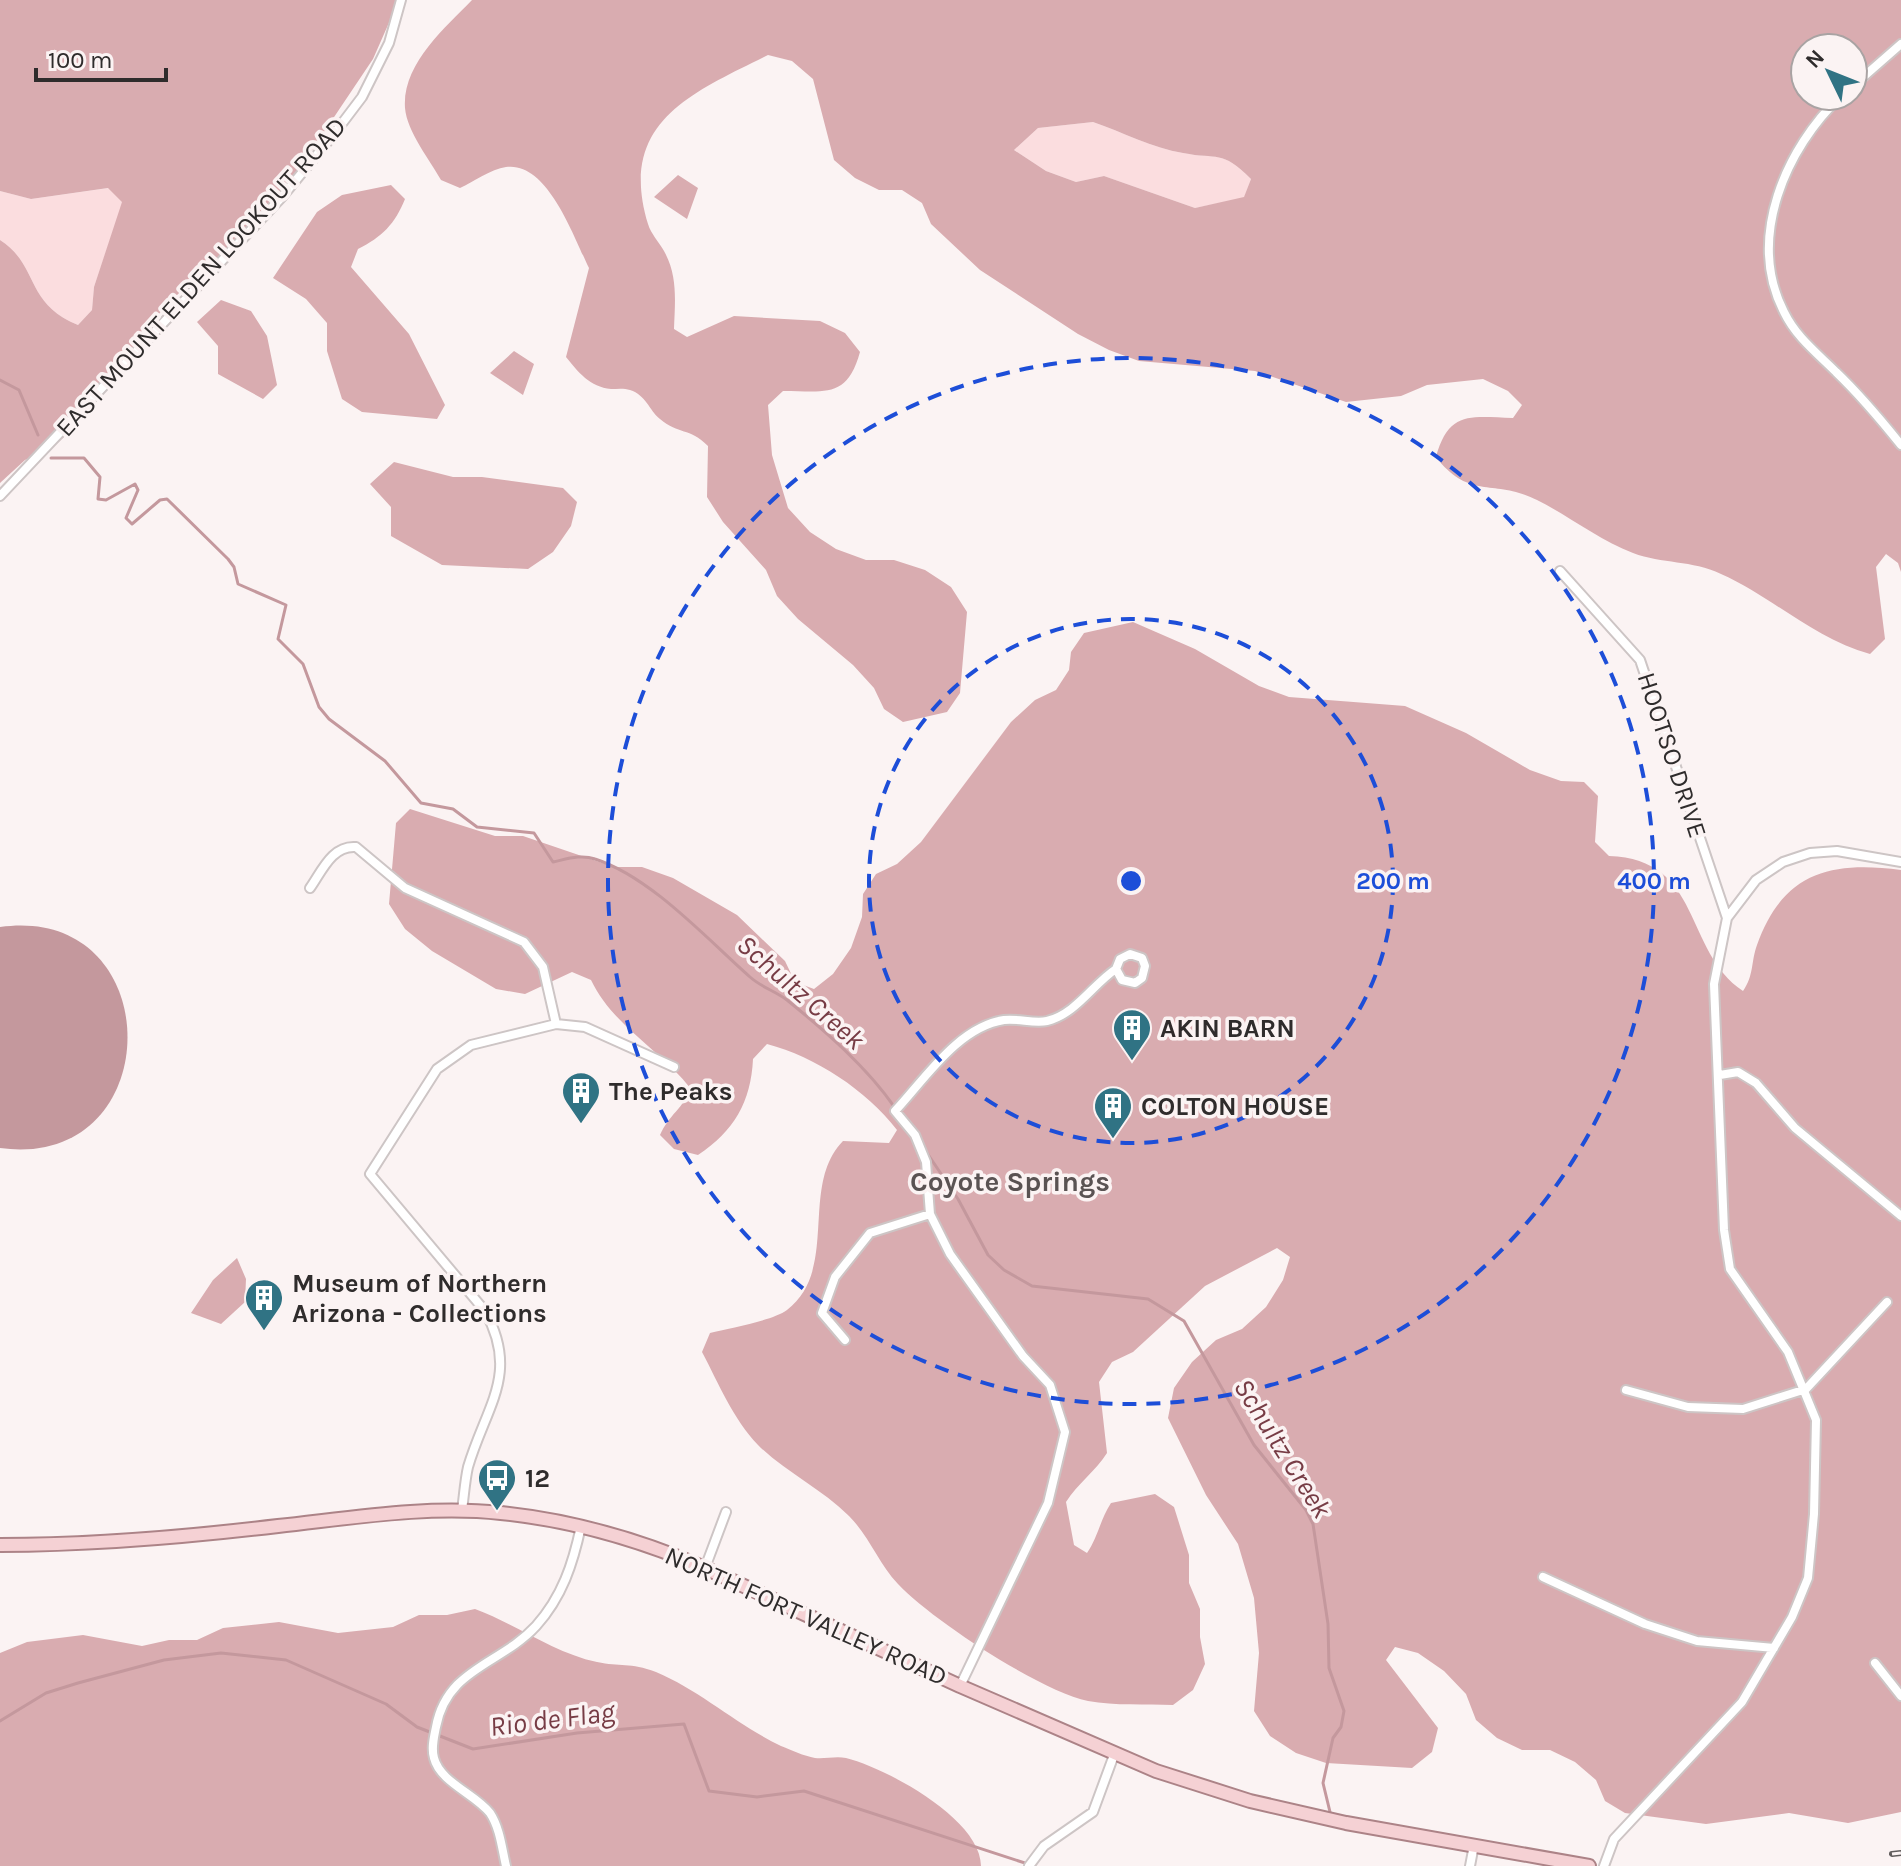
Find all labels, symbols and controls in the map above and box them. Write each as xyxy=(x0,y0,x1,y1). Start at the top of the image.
scale bar xyxy=(36,32,166,82)
north arrow xyxy=(1789,32,1869,112)
text: N xyxy=(1800,44,1830,74)
text: 100 m xyxy=(48,46,113,74)
street label: EAST MOUNT ELDEN LOOKOUT ROAD xyxy=(49,111,353,443)
street label: HOOTSO DRIVE xyxy=(1631,668,1713,842)
centre of rings xyxy=(1117,867,1145,895)
text: 200 m xyxy=(1356,867,1430,895)
text: 400 m xyxy=(1617,867,1691,895)
water label: Schultz Creek xyxy=(730,928,872,1057)
building icon: AKIN BARN xyxy=(1111,1007,1153,1062)
place label: AKIN BARN xyxy=(1160,1013,1295,1044)
building icon: The Peaks xyxy=(560,1070,602,1125)
place label: The Peaks xyxy=(609,1076,733,1107)
building icon: COLTON HOUSE xyxy=(1092,1085,1134,1140)
place label: COLTON HOUSE xyxy=(1141,1091,1329,1122)
district label: Coyote Springs xyxy=(910,1165,1110,1198)
place label: Museum of Northern Arizona - Collections xyxy=(292,1268,547,1329)
building icon: Museum of Northern Arizona - Collections xyxy=(243,1277,285,1332)
water label: Schultz Creek xyxy=(1227,1372,1339,1525)
bus stop icon: 12 xyxy=(476,1457,518,1512)
place label: 12 xyxy=(525,1463,550,1494)
street label: NORTH FORT VALLEY ROAD xyxy=(660,1540,952,1692)
water label: Rio de Flag xyxy=(488,1695,618,1743)

